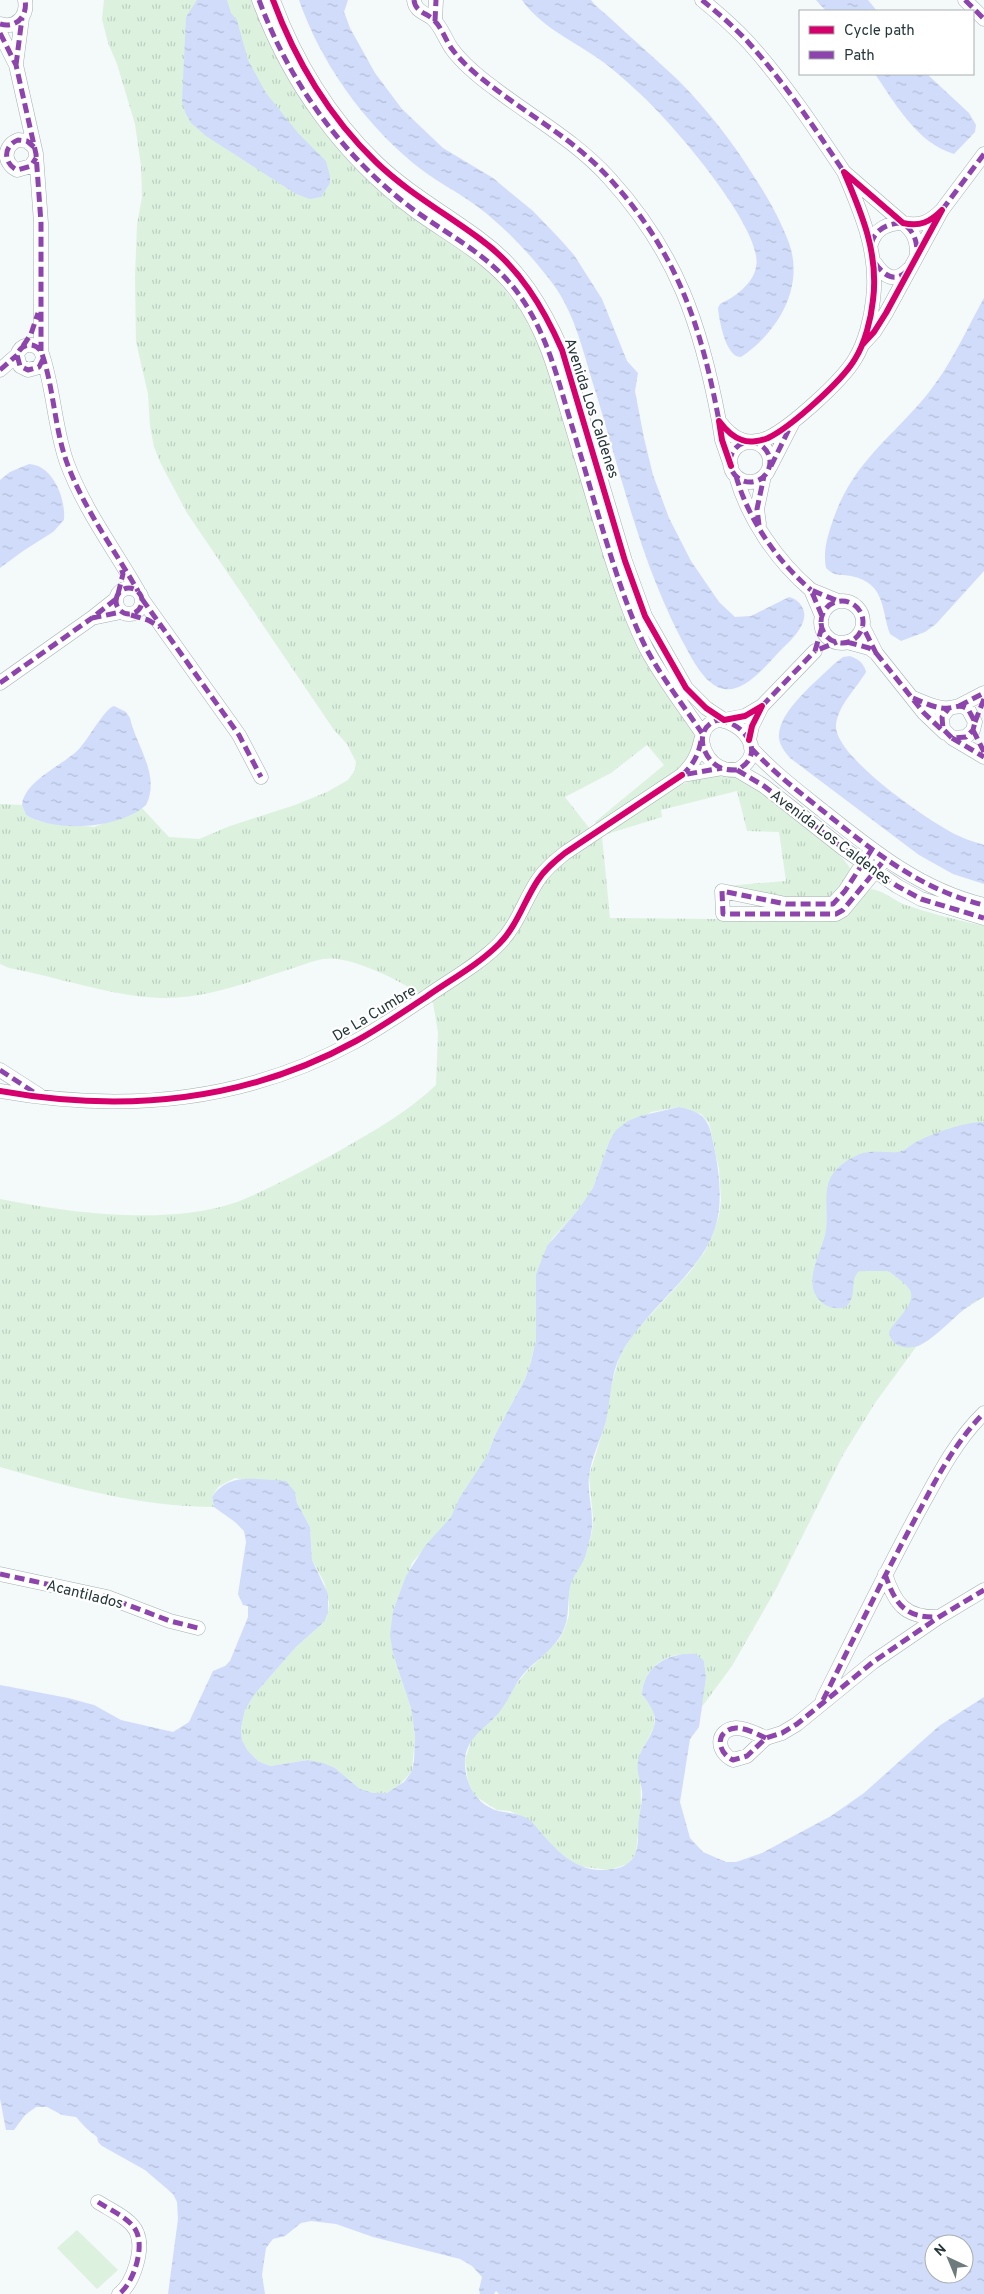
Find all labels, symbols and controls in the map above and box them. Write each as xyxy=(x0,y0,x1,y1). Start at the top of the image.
legend xyxy=(799,10,974,75)
text: Cycle path xyxy=(844,22,915,41)
text: Path xyxy=(844,47,875,66)
street label: Avenida Los Caldenes xyxy=(559,336,622,481)
street label: Avenida Los Caldenes xyxy=(766,787,894,890)
street label: De La Cumbre xyxy=(329,982,420,1047)
street label: Acantilados xyxy=(44,1577,125,1614)
north arrow xyxy=(924,2234,974,2284)
text: N xyxy=(931,2241,951,2260)

